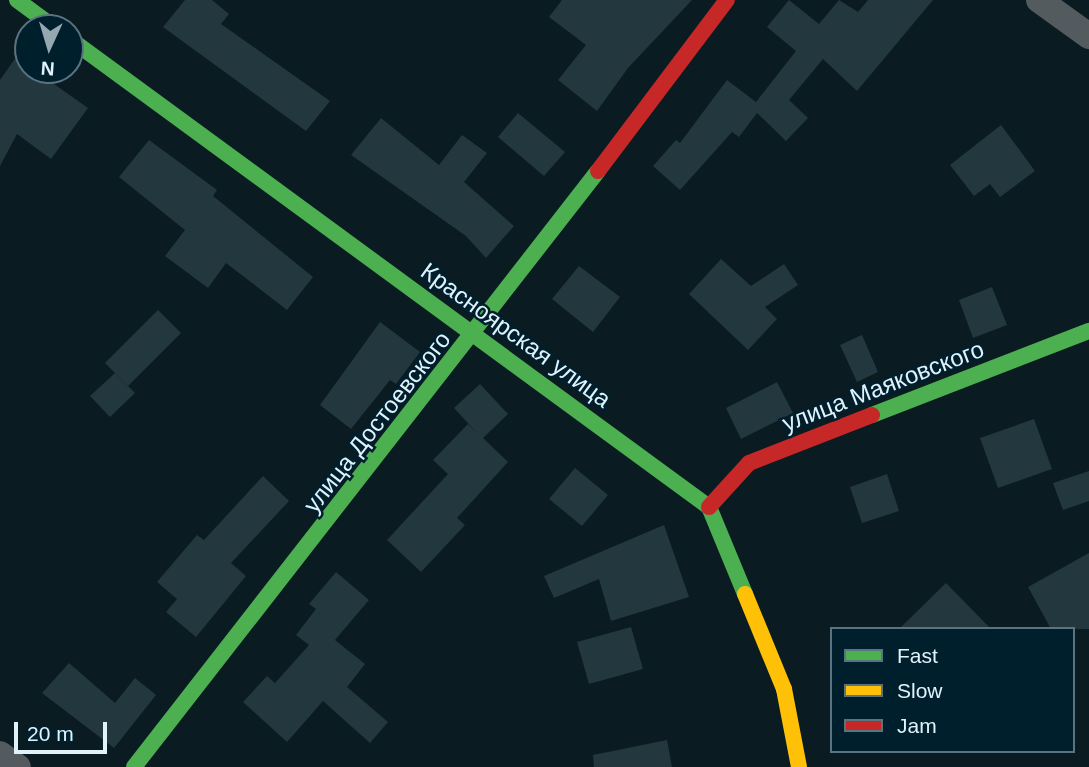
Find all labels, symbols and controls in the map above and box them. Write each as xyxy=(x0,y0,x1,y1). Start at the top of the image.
north arrow xyxy=(14,14,84,84)
text: N xyxy=(40,57,55,79)
street label: Красноярская улица xyxy=(415,256,617,414)
street label: улица Достоевского xyxy=(297,326,457,518)
street label: улица Маяковского xyxy=(778,334,988,438)
legend xyxy=(830,627,1075,753)
text: Fast xyxy=(897,644,938,667)
text: Slow xyxy=(897,679,943,702)
scale bar xyxy=(18,708,110,752)
text: Jam xyxy=(897,714,937,737)
text: 20 m xyxy=(27,722,74,745)

